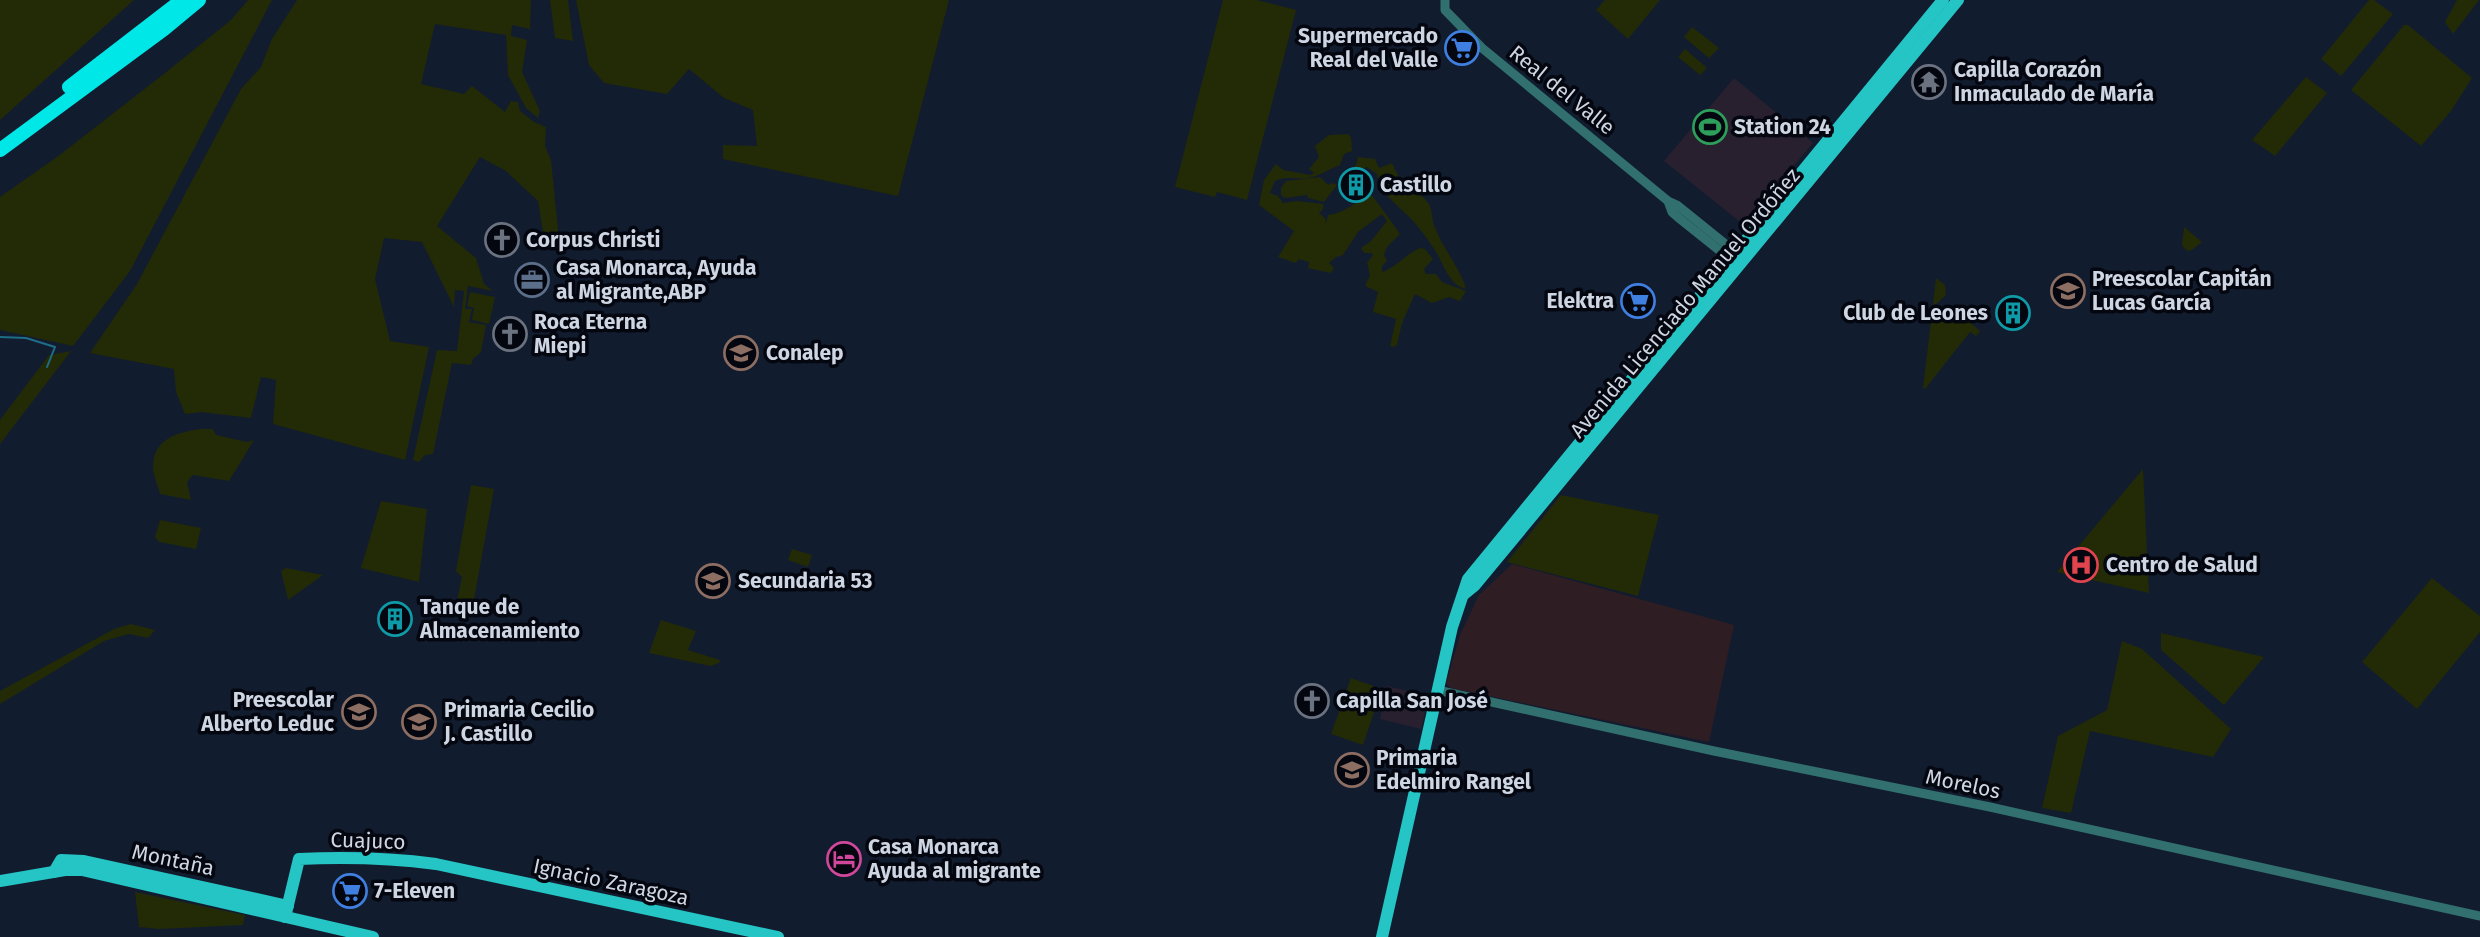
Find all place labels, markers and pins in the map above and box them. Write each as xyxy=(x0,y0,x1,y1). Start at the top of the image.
place label: Supermercado Real del Valle xyxy=(1298,23,1438,73)
supermarket icon: Supermercado Real del Valle xyxy=(1443,29,1481,67)
place label: Capilla Corazón Inmaculado de María xyxy=(1954,57,2154,107)
temple icon: Capilla Corazón Inmaculado de María xyxy=(1910,63,1948,101)
sports icon: Station 24 xyxy=(1691,108,1729,146)
place label: Station 24 xyxy=(1734,114,1831,140)
building icon: Castillo xyxy=(1337,166,1375,204)
place label: Castillo xyxy=(1380,172,1452,198)
church icon: Corpus Christi xyxy=(483,221,521,259)
place label: Corpus Christi xyxy=(526,227,661,253)
place label: Casa Monarca, Ayuda al Migrante,ABP xyxy=(556,255,757,305)
office icon: Casa Monarca, Ayuda al Migrante,ABP xyxy=(513,261,551,299)
place label: Preescolar Capitán Lucas García xyxy=(2092,266,2272,316)
school or university icon: Preescolar Capitán Lucas García xyxy=(2049,272,2087,310)
supermarket icon: Elektra xyxy=(1619,282,1657,320)
place label: Elektra xyxy=(1547,288,1614,314)
building icon: Club de Leones xyxy=(1994,294,2032,332)
place label: Club de Leones xyxy=(1843,300,1988,326)
place label: Roca Eterna Miepi xyxy=(534,309,647,359)
church icon: Roca Eterna Miepi xyxy=(491,315,529,353)
school or university icon: Conalep xyxy=(722,334,760,372)
place label: Conalep xyxy=(766,340,844,366)
hospital icon: Centro de Salud xyxy=(2062,546,2100,584)
place label: Centro de Salud xyxy=(2106,552,2258,578)
school or university icon: Secundaria 53 xyxy=(694,562,732,600)
place label: Secundaria 53 xyxy=(738,568,873,594)
place label: Tanque de Almacenamiento xyxy=(419,594,580,644)
building icon: Tanque de Almacenamiento xyxy=(376,600,414,638)
church icon: Capilla San José xyxy=(1293,682,1331,720)
place label: Preescolar Alberto Leduc xyxy=(200,687,335,737)
place label: Capilla San José xyxy=(1336,688,1488,714)
school or university icon: Preescolar Alberto Leduc xyxy=(340,693,378,731)
place label: Primaria Cecilio J. Castillo xyxy=(443,697,594,747)
school or university icon: Primaria Cecilio J. Castillo xyxy=(400,703,438,741)
place label: Primaria Edelmiro Rangel xyxy=(1376,745,1532,795)
school or university icon: Primaria Edelmiro Rangel xyxy=(1333,751,1371,789)
place label: Casa Monarca Ayuda al migrante xyxy=(867,834,1041,884)
hotel icon: Casa Monarca Ayuda al migrante xyxy=(825,840,863,878)
supermarket icon: 7-Eleven xyxy=(331,872,369,910)
place label: 7-Eleven xyxy=(374,878,455,904)

